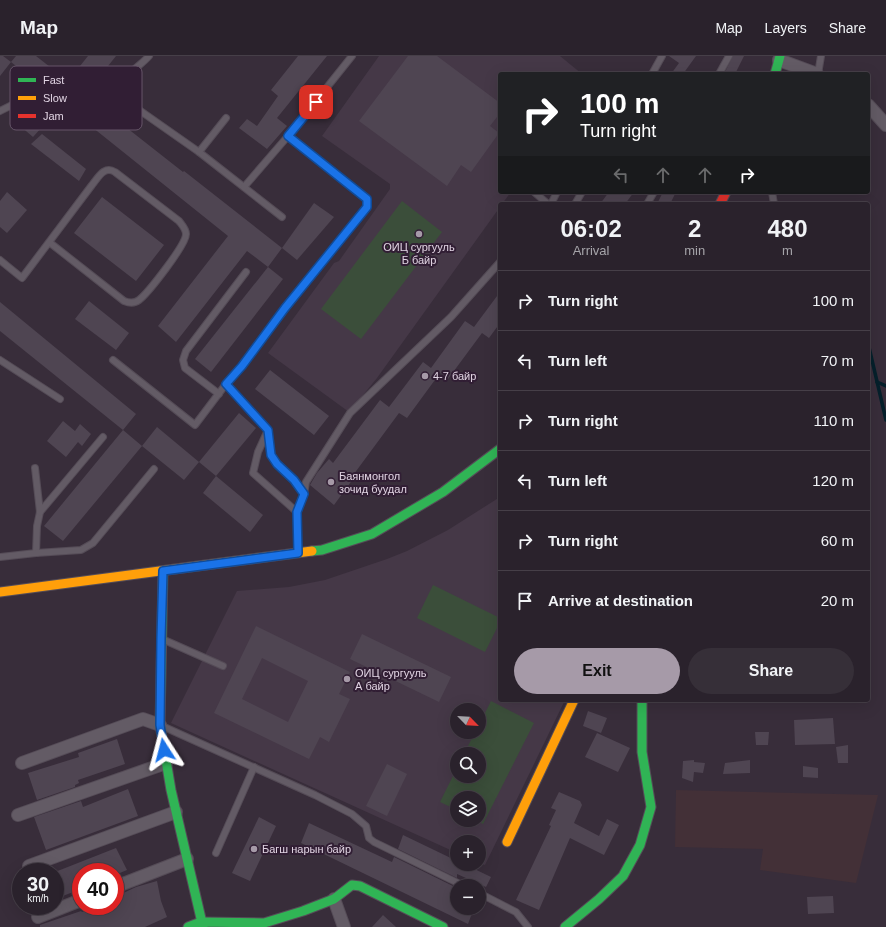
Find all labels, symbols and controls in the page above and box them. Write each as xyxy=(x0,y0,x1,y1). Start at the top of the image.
text: Map xyxy=(20,17,58,38)
text: Map xyxy=(715,20,743,36)
text: Layers xyxy=(765,20,807,36)
text: Share xyxy=(829,20,866,36)
legend xyxy=(10,66,142,130)
text: Fast xyxy=(43,74,64,86)
pin xyxy=(299,85,333,119)
icon: right xyxy=(514,88,566,140)
text: 100 m xyxy=(580,88,659,119)
icon: arrive xyxy=(305,91,327,113)
text: Slow xyxy=(43,92,67,104)
text: Jam xyxy=(43,110,64,122)
text: Turn right xyxy=(580,121,656,141)
icon: left xyxy=(610,164,632,186)
icon: ahead xyxy=(652,164,674,186)
icon: ahead xyxy=(694,164,716,186)
icon: right xyxy=(736,164,758,186)
text: 06:02 xyxy=(560,215,622,242)
text: 2 xyxy=(688,215,701,242)
text: 480 xyxy=(768,215,808,242)
marker: ОИЦ сургууль Б байр xyxy=(414,229,424,239)
place label: ОИЦ сургууль Б байр xyxy=(383,241,455,266)
text: Arrival xyxy=(573,243,610,258)
text: min xyxy=(684,243,705,258)
text: m xyxy=(782,243,793,258)
icon: right xyxy=(514,290,536,312)
text: Turn right xyxy=(548,292,618,309)
text: 100 m xyxy=(812,292,854,309)
icon: left xyxy=(514,350,536,372)
text: Turn left xyxy=(548,352,607,369)
text: 70 m xyxy=(821,352,854,369)
place label: 4-7 байр xyxy=(433,370,476,382)
marker: 4-7 байр xyxy=(420,371,430,381)
icon: right xyxy=(514,410,536,432)
text: Turn right xyxy=(548,412,618,429)
text: 110 m xyxy=(813,412,854,429)
place label: Баянмонгол зочид буудал xyxy=(339,470,407,495)
icon: left xyxy=(514,470,536,492)
text: Turn left xyxy=(548,472,607,489)
text: 120 m xyxy=(812,472,854,489)
marker: Баянмонгол зочид буудал xyxy=(326,477,336,487)
icon: right xyxy=(514,530,536,552)
text: Turn right xyxy=(548,532,618,549)
text: 60 m xyxy=(821,532,854,549)
icon: arrive xyxy=(514,590,536,612)
text: Arrive at destination xyxy=(548,592,693,609)
text: 20 m xyxy=(821,592,854,609)
button: Exit xyxy=(514,648,680,694)
button: Share xyxy=(688,648,854,694)
place label: ОИЦ сургууль А байр xyxy=(355,667,427,692)
marker: ОИЦ сургууль А байр xyxy=(342,674,352,684)
north arrow xyxy=(450,703,486,739)
map controls xyxy=(450,703,486,915)
position arrow xyxy=(143,729,185,771)
button: search xyxy=(450,747,486,783)
button: layers xyxy=(450,791,486,827)
button: + xyxy=(450,835,486,871)
place label: Багш нарын байр xyxy=(262,843,351,855)
marker: Багш нарын байр xyxy=(249,844,259,854)
speed limit sign: 40 xyxy=(72,863,124,915)
text: 30 xyxy=(27,873,49,895)
button: − xyxy=(450,879,486,915)
text: km/h xyxy=(27,893,49,904)

